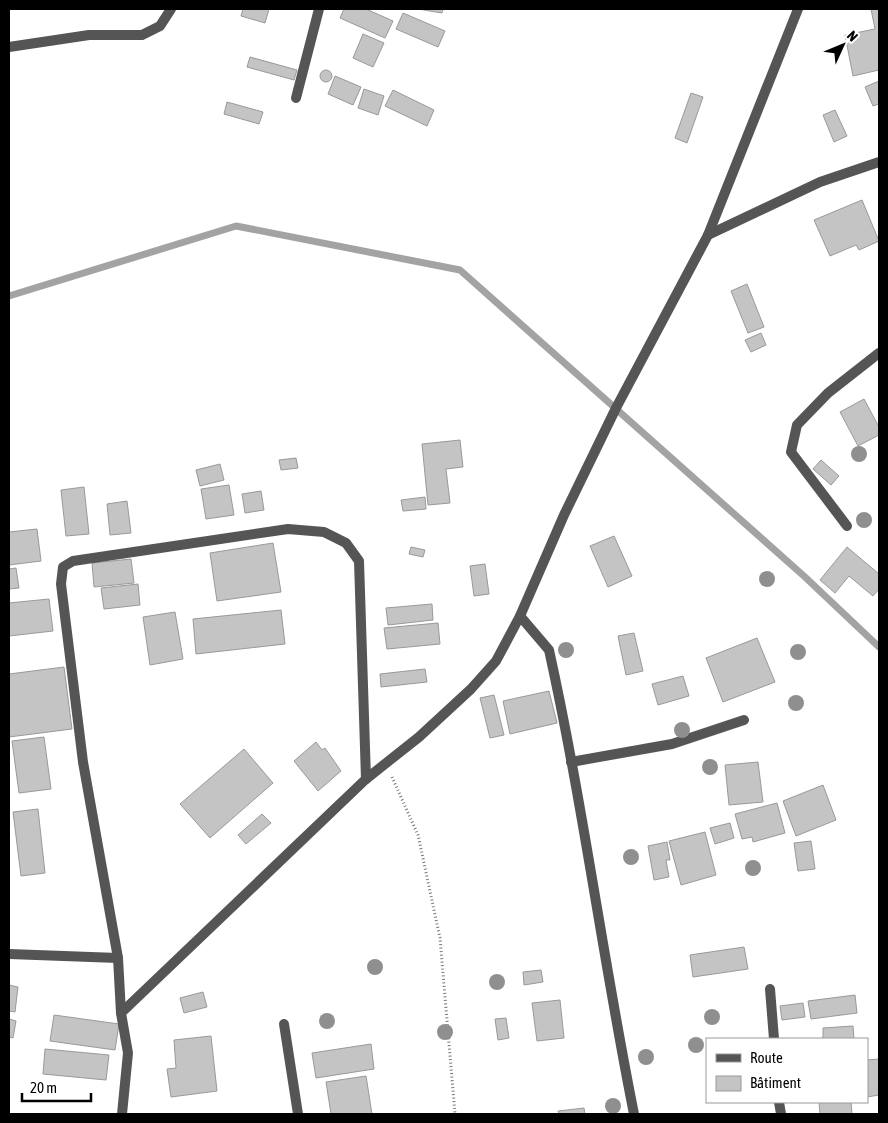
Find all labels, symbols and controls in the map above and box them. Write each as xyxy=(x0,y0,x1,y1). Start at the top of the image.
north arrow xyxy=(818,20,868,70)
text: N xyxy=(844,27,861,44)
legend xyxy=(706,1038,868,1103)
text: Route xyxy=(750,1049,783,1066)
scale bar xyxy=(22,1070,91,1102)
text: Bâtiment xyxy=(750,1074,801,1091)
text: 20 m xyxy=(30,1079,57,1096)

